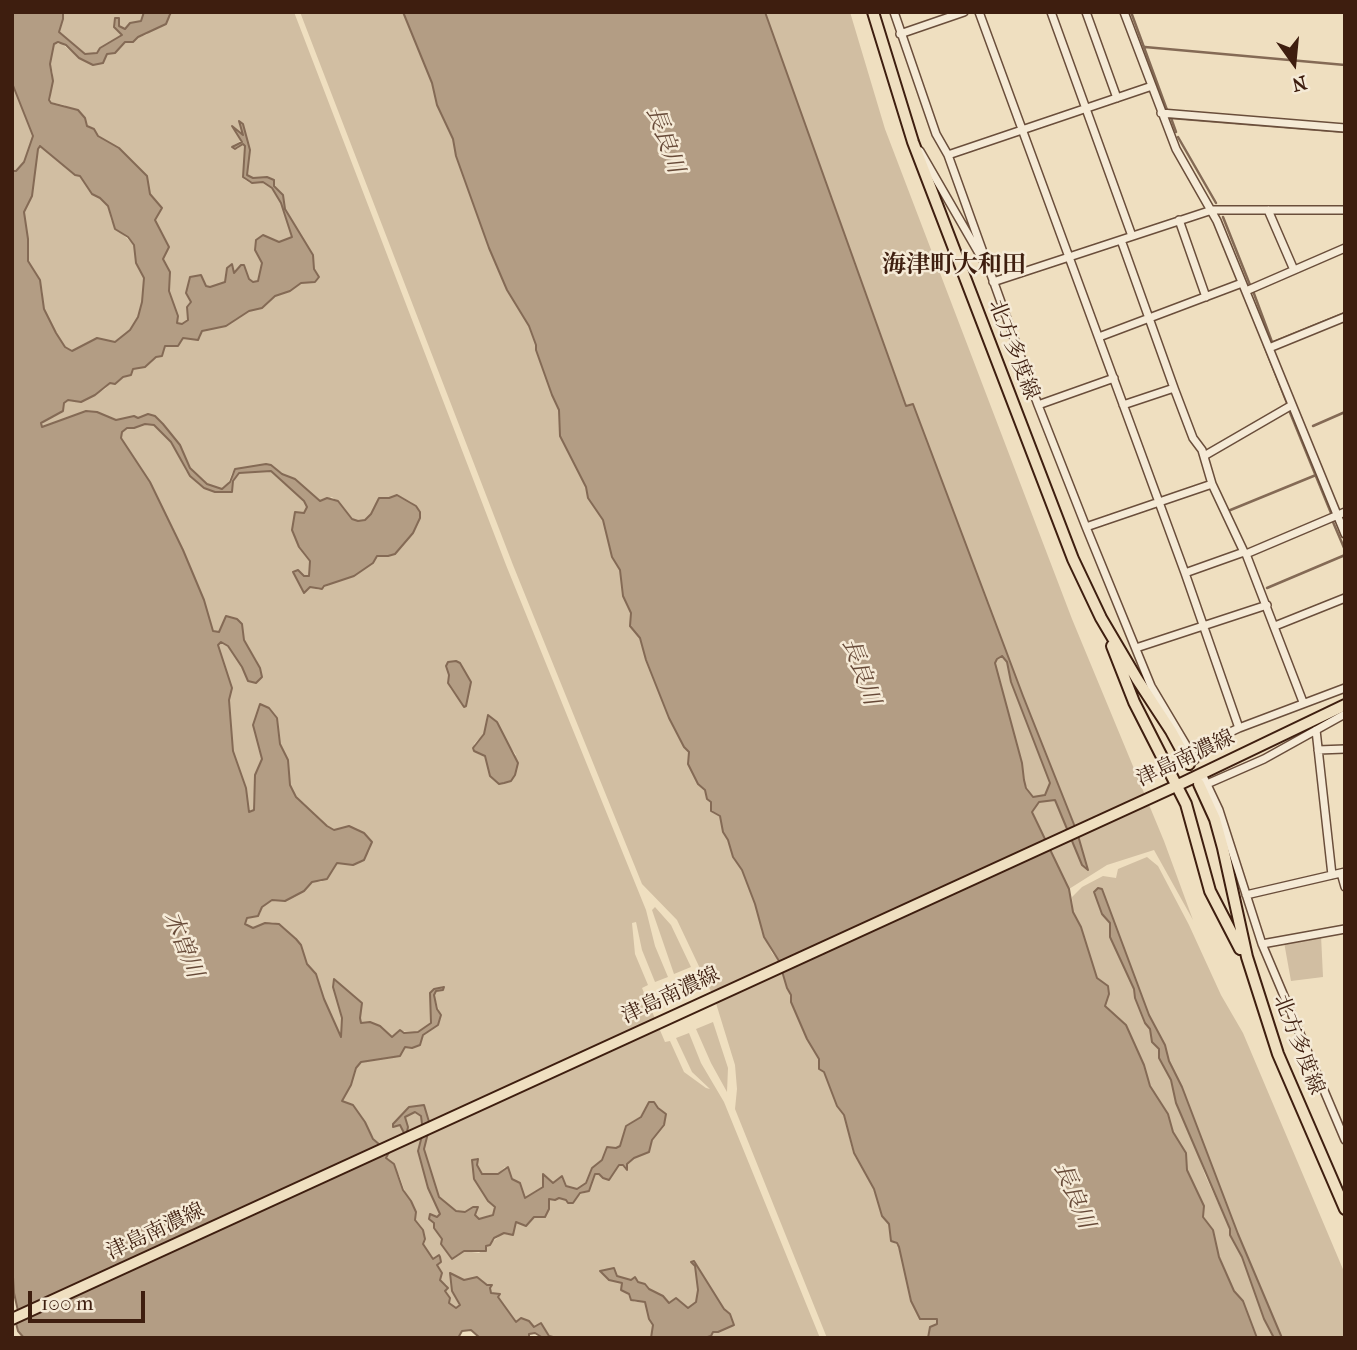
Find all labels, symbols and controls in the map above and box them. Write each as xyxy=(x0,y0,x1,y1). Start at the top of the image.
north arrow xyxy=(1259,28,1329,98)
text: N xyxy=(1290,71,1309,96)
water label: 長良川 xyxy=(639,103,689,177)
district label: 海津町大和田 xyxy=(882,252,1026,280)
street label: 北方多度線 xyxy=(982,296,1044,404)
water label: 長良川 xyxy=(835,635,885,709)
street label: 津島南濃線 xyxy=(1133,725,1239,793)
water label: 木曽川 xyxy=(156,908,208,982)
street label: 津島南濃線 xyxy=(618,962,724,1030)
street label: 北方多度線 xyxy=(1267,991,1329,1099)
water label: 長良川 xyxy=(1047,1159,1099,1233)
street label: 津島南濃線 xyxy=(103,1198,209,1266)
scale bar xyxy=(32,1276,149,1320)
text: 100 m xyxy=(41,1291,94,1315)

